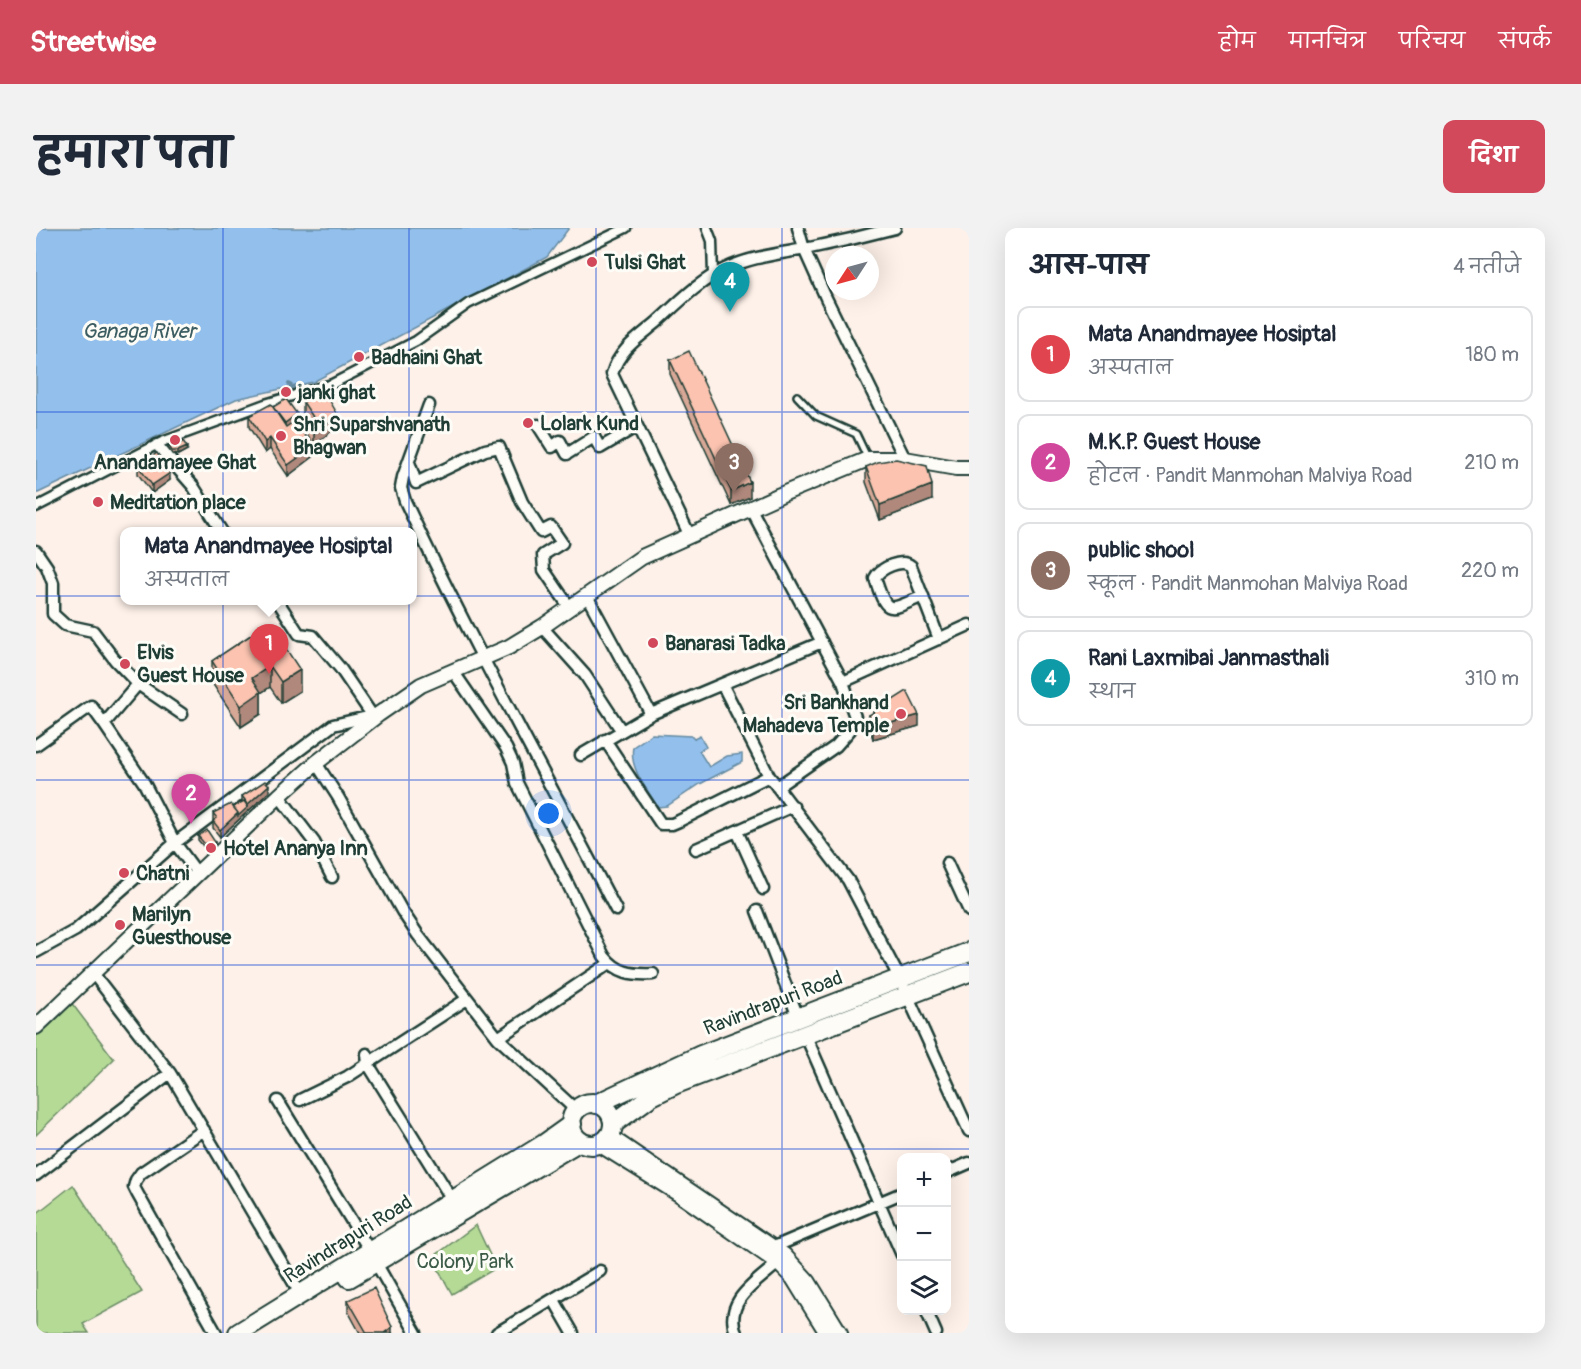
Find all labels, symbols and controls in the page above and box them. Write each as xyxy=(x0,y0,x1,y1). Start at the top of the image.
text: Streetwise xyxy=(30,25,156,60)
text: होम xyxy=(1219,28,1256,55)
text: मानचित्र xyxy=(1289,28,1366,55)
text: परिचय xyxy=(1399,28,1465,55)
text: संपर्क xyxy=(1498,28,1551,55)
button: दिशा xyxy=(1443,120,1545,193)
text: हमारा पता xyxy=(36,128,232,180)
north arrow xyxy=(825,246,879,300)
place label: Tulsi Ghat xyxy=(603,250,686,275)
text: आस-पास xyxy=(1029,250,1148,282)
text: 4 नतीजे xyxy=(1453,254,1521,279)
marker: Tulsi Ghat xyxy=(585,255,599,269)
pin: 4 xyxy=(710,262,750,312)
water label: Ganaga River xyxy=(82,318,198,345)
text: Mata Anandmayee Hosiptal xyxy=(1088,320,1336,348)
text: 1 xyxy=(1047,342,1054,367)
text: 180 m xyxy=(1465,342,1519,367)
place label: Badhaini Ghat xyxy=(371,345,483,370)
marker: Badhaini Ghat xyxy=(352,350,366,364)
text: अस्पताल xyxy=(1088,355,1173,380)
place label: janki ghat xyxy=(297,380,376,405)
marker: janki ghat xyxy=(279,385,293,399)
place label: Lolark Kund xyxy=(540,411,639,436)
place label: Shri Suparshvanath Bhagwan xyxy=(293,412,450,460)
marker: Lolark Kund xyxy=(521,416,535,430)
text: M.K.P. Guest House xyxy=(1088,428,1260,456)
marker: Shri Suparshvanath Bhagwan xyxy=(274,429,288,443)
marker: Anandamayee Ghat xyxy=(168,433,182,447)
pin: 3 xyxy=(714,444,754,493)
place label: Anandamayee Ghat xyxy=(94,450,257,475)
text: 2 xyxy=(1045,450,1056,475)
text: 210 m xyxy=(1464,450,1519,475)
text: होटल · Pandit Manmohan Malviya Road xyxy=(1088,463,1413,488)
place label: Meditation place xyxy=(110,490,247,515)
marker: Meditation place xyxy=(91,495,105,509)
popup xyxy=(120,527,417,605)
text: Mata Anandmayee Hosiptal xyxy=(144,532,393,560)
text: public shool xyxy=(1088,536,1194,564)
text: 3 xyxy=(1045,558,1056,583)
text: 220 m xyxy=(1461,558,1519,583)
text: अस्पताल xyxy=(144,567,229,592)
text: स्कूल · Pandit Manmohan Malviya Road xyxy=(1088,571,1408,596)
pin: 1 xyxy=(250,624,288,674)
place label: Banarasi Tadka xyxy=(665,631,786,656)
marker: Banarasi Tadka xyxy=(646,636,660,650)
place label: Elvis Guest House xyxy=(137,640,245,688)
text: Rani Laxmibai Janmasthali xyxy=(1088,644,1329,672)
marker: Elvis Guest House xyxy=(118,657,132,671)
text: 4 xyxy=(1045,666,1056,691)
text: 310 m xyxy=(1464,666,1519,691)
text: स्थान xyxy=(1088,679,1135,704)
place label: Sri Bankhand Mahadeva Temple xyxy=(743,690,890,738)
marker: Sri Bankhand Mahadeva Temple xyxy=(894,707,908,721)
pin: 2 xyxy=(172,774,210,824)
your location xyxy=(534,799,563,828)
place label: Hotel Ananya Inn xyxy=(223,836,368,861)
marker: Hotel Ananya Inn xyxy=(204,841,218,855)
place label: Chatni xyxy=(136,861,190,886)
marker: Chatni xyxy=(117,866,131,880)
place label: Marilyn Guesthouse xyxy=(132,902,232,950)
marker: Marilyn Guesthouse xyxy=(113,918,127,932)
street label: Ravindrapuri Road xyxy=(700,965,846,1041)
map controls xyxy=(897,1153,951,1315)
button: + xyxy=(897,1153,951,1207)
street label: Ravindrapuri Road xyxy=(279,1190,417,1288)
button: − xyxy=(897,1207,951,1261)
park label: Colony Park xyxy=(416,1249,514,1274)
button: layers xyxy=(897,1261,951,1315)

